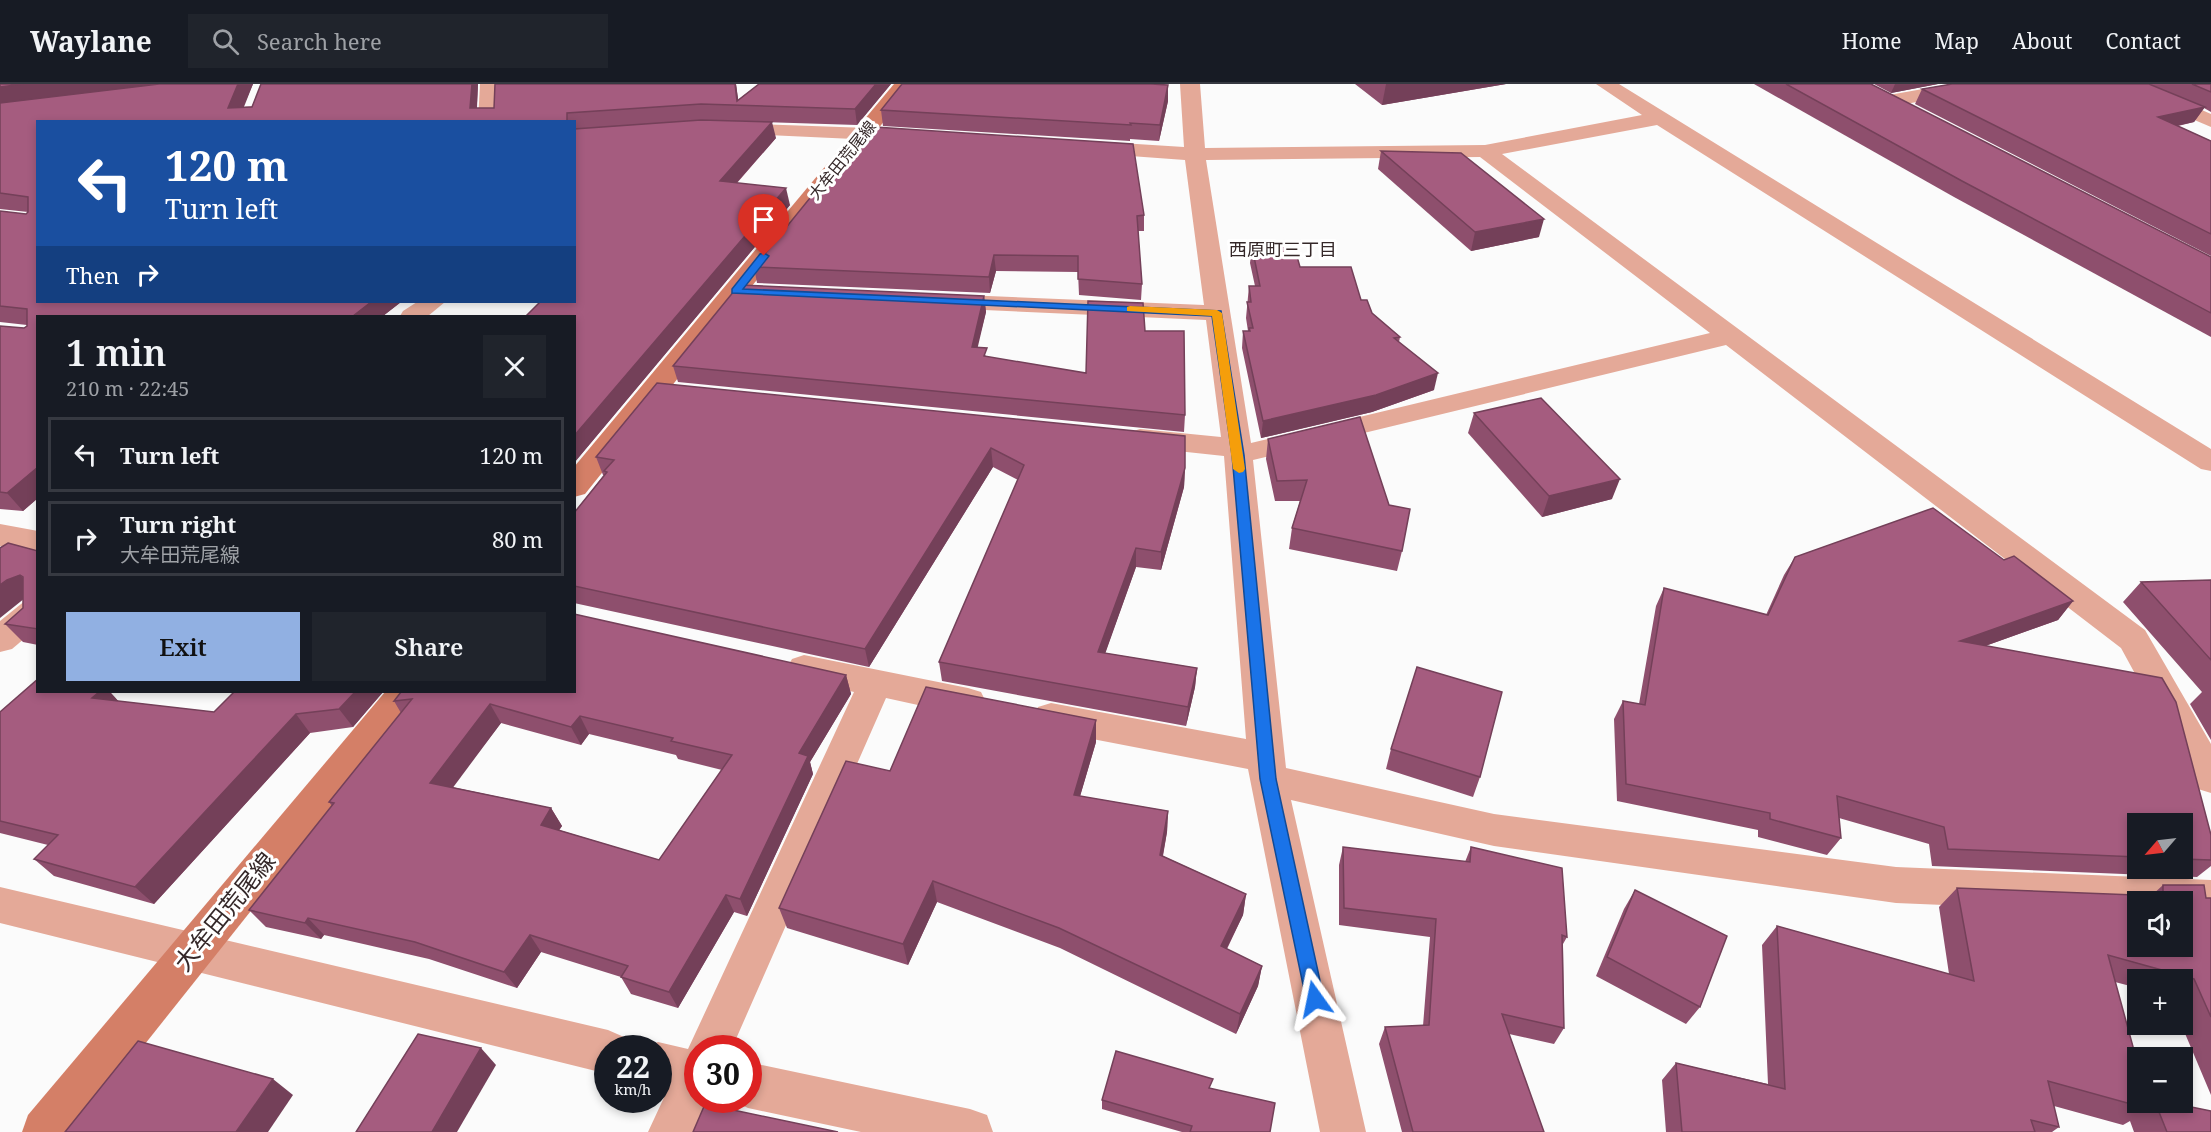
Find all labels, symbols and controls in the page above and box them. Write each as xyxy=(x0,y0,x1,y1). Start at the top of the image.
search box xyxy=(188,14,608,68)
text: Waylane xyxy=(30,22,152,60)
icon: search xyxy=(209,25,242,58)
text: Search here xyxy=(257,26,382,56)
text: Home xyxy=(1842,27,1902,55)
text: Map xyxy=(1935,27,1979,55)
text: About xyxy=(2012,27,2073,55)
text: Contact xyxy=(2106,27,2181,55)
street label: 大牟田荒尾線 xyxy=(803,116,881,204)
text: 120 m xyxy=(165,136,289,193)
icon: left xyxy=(66,144,144,222)
text: Turn left xyxy=(165,190,278,227)
pin xyxy=(738,194,789,256)
icon: arrive xyxy=(747,203,780,236)
district label: 西原町三丁目 xyxy=(1229,237,1337,261)
icon: right xyxy=(131,258,164,291)
text: Then xyxy=(66,260,119,290)
text: 1 min xyxy=(66,328,167,377)
button: close xyxy=(483,335,546,398)
text: 210 m · 22:45 xyxy=(66,375,189,402)
icon: left xyxy=(69,438,102,471)
text: Turn left xyxy=(120,440,219,470)
text: 120 m xyxy=(480,440,543,470)
text: Turn right xyxy=(120,509,236,539)
icon: right xyxy=(69,522,102,555)
text: 80 m xyxy=(492,524,543,554)
text: 大牟田荒尾線 xyxy=(120,541,240,568)
button: Exit xyxy=(66,612,300,681)
button: Share xyxy=(312,612,546,681)
north arrow xyxy=(2127,813,2193,879)
map controls xyxy=(2127,813,2193,1113)
street label: 大牟田荒尾線 xyxy=(166,845,282,977)
button: sound xyxy=(2127,891,2193,957)
position arrow xyxy=(1283,967,1347,1031)
button: + xyxy=(2127,969,2193,1035)
speed limit sign: 30 xyxy=(684,1035,762,1113)
text: 22 xyxy=(616,1046,650,1087)
button: − xyxy=(2127,1047,2193,1113)
text: km/h xyxy=(615,1079,651,1099)

